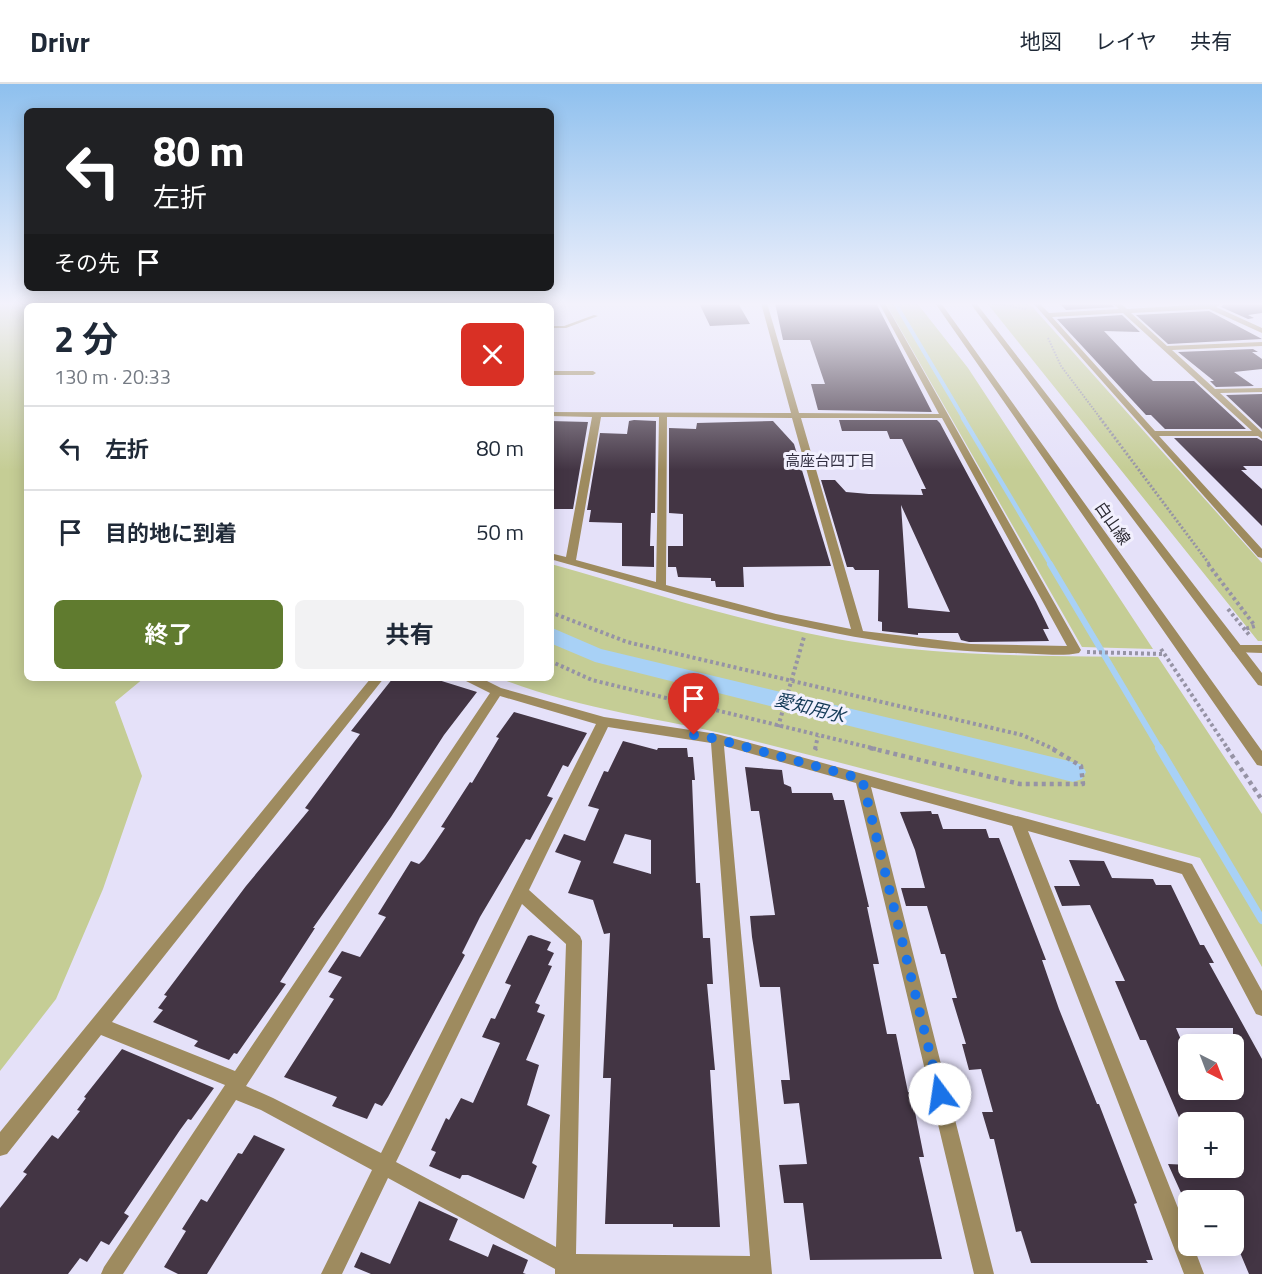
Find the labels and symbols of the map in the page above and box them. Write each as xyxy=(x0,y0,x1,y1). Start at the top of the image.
district label: 高座台四丁目 xyxy=(785,449,875,472)
street label: 白山線 xyxy=(1089,496,1137,550)
pin xyxy=(668,673,719,735)
water label: 愛知用水 xyxy=(772,686,850,730)
north arrow xyxy=(1178,1034,1244,1100)
position arrow xyxy=(908,1062,972,1126)

